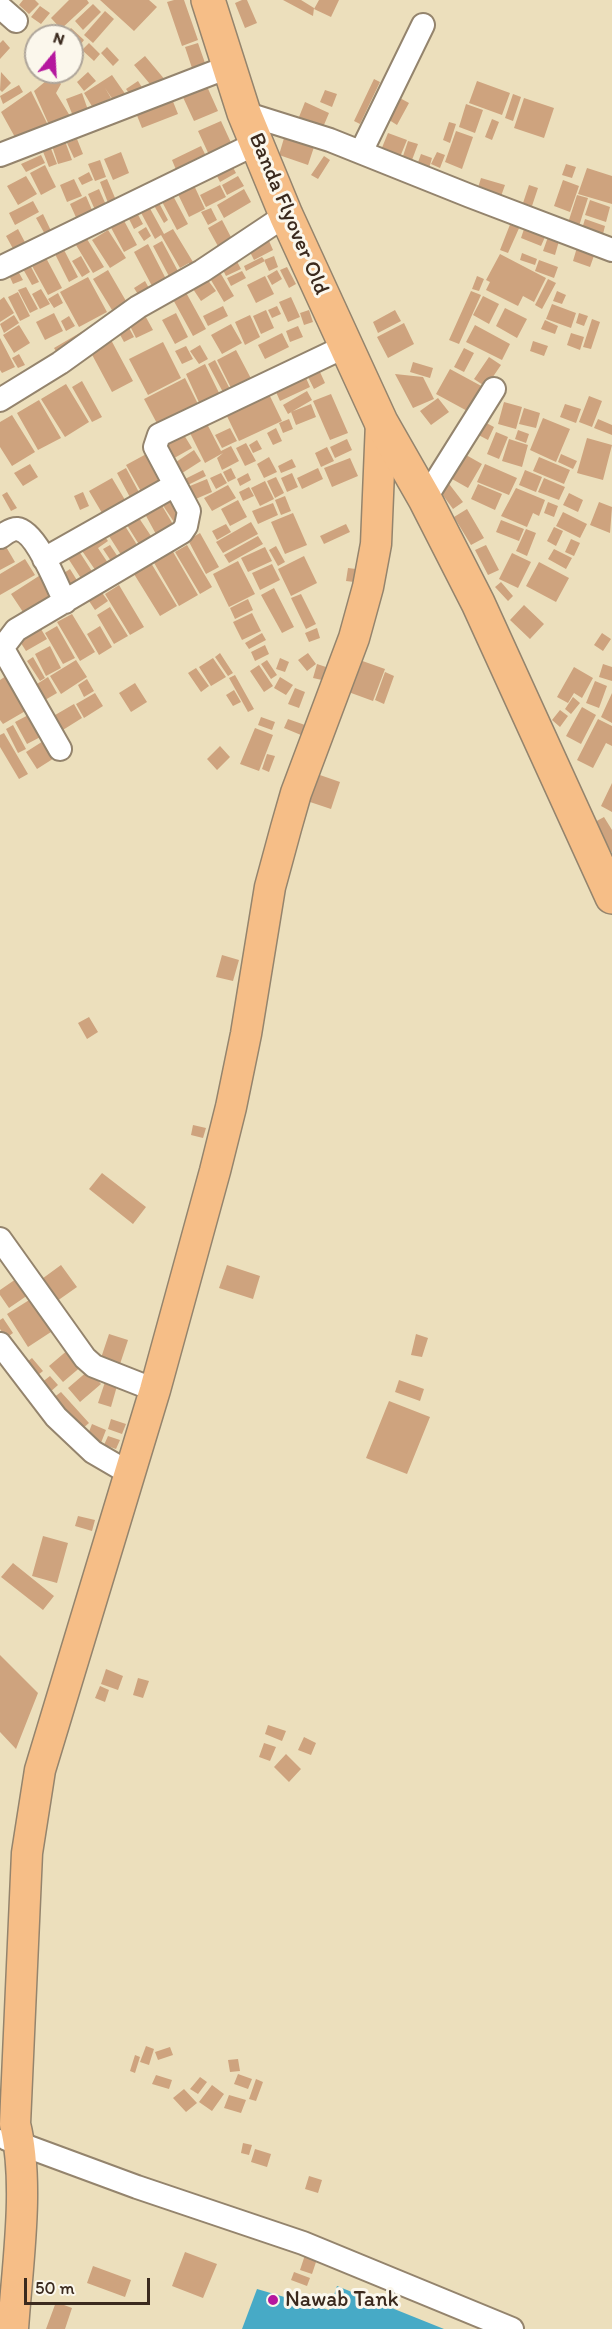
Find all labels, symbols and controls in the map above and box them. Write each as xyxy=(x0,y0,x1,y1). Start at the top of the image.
north arrow xyxy=(24,24,84,84)
text: N xyxy=(51,28,67,49)
street label: Banda Flyover Old xyxy=(242,129,334,299)
scale bar xyxy=(27,2266,153,2304)
text: 50 m xyxy=(35,2277,75,2299)
place label: Nawab Tank xyxy=(285,2287,399,2313)
marker: Nawab Tank xyxy=(266,2293,280,2307)

